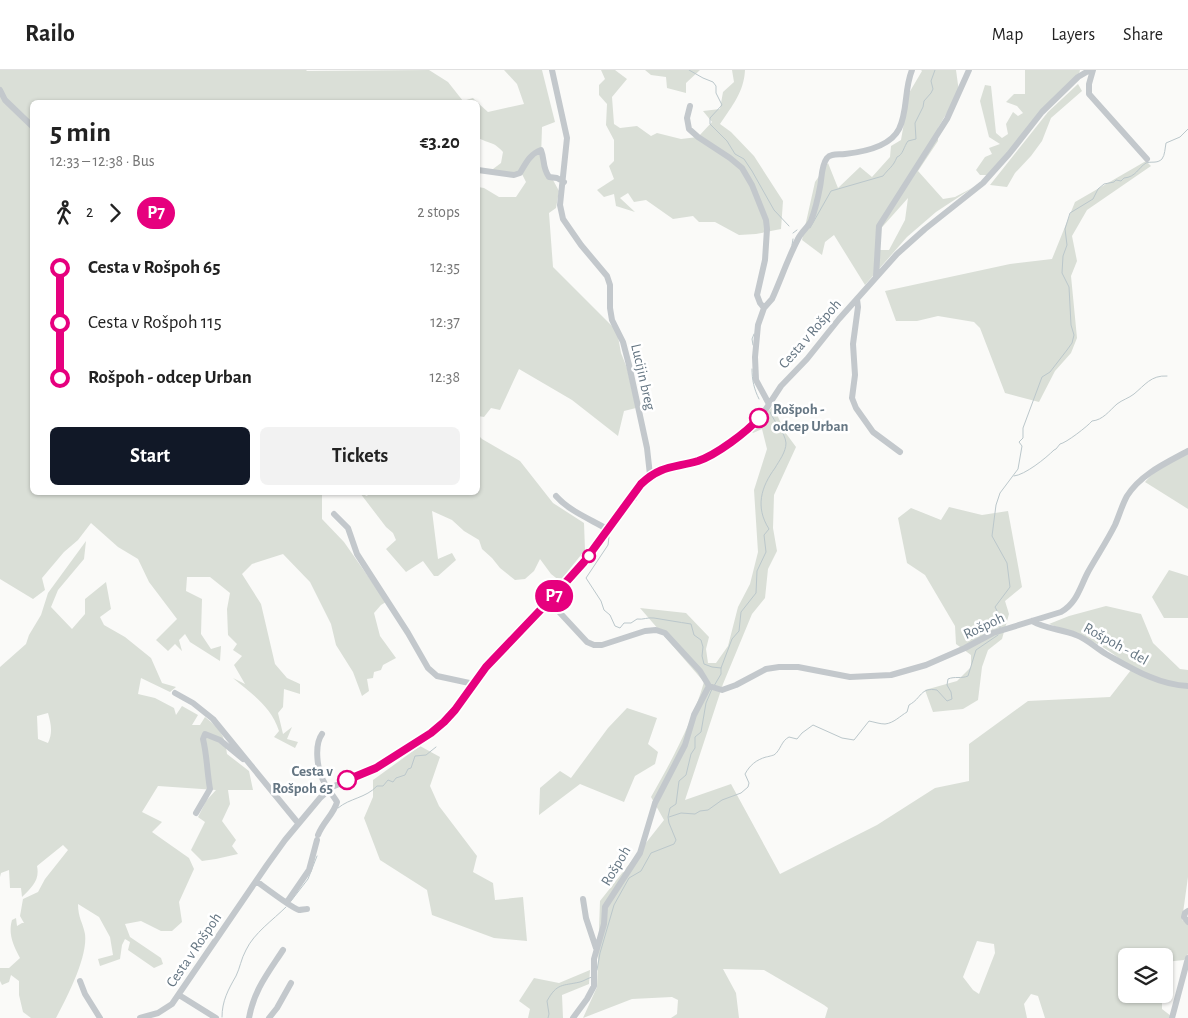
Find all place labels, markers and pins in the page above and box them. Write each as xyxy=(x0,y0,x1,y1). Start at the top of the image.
place label: Rošpoh - odcep Urban xyxy=(773,402,849,434)
marker: Rošpoh - odcep Urban xyxy=(749,408,769,428)
unlabelled marker xyxy=(582,549,596,563)
place label: Cesta v Rošpoh 65 xyxy=(272,764,333,796)
marker: Cesta v Rošpoh 65 xyxy=(337,770,357,790)

